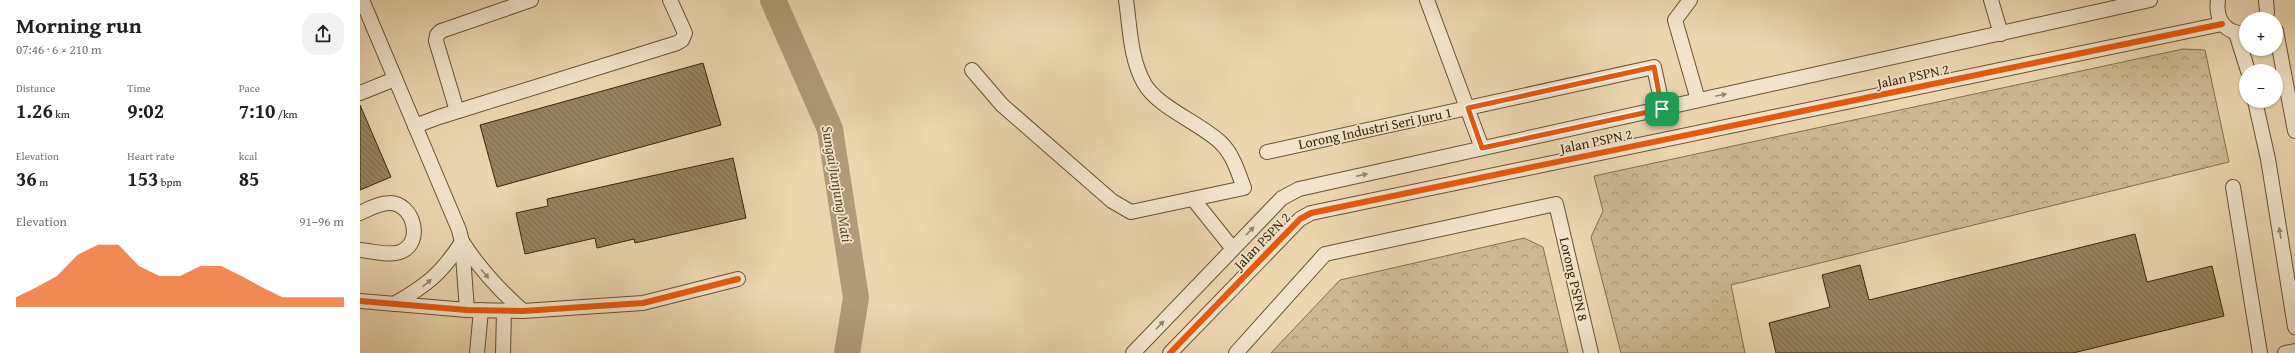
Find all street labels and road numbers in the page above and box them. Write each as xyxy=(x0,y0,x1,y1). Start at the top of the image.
street label: Jalan PSPN 2 xyxy=(1873,59,1951,94)
street label: Lorong Industri Seri Juru 1 xyxy=(1296,102,1454,154)
street label: Jalan PSPN 2 xyxy=(1556,124,1634,159)
street label: Jalan PSPN 2 xyxy=(1228,208,1295,276)
street label: Lorong PSPN 8 xyxy=(1555,235,1593,323)

